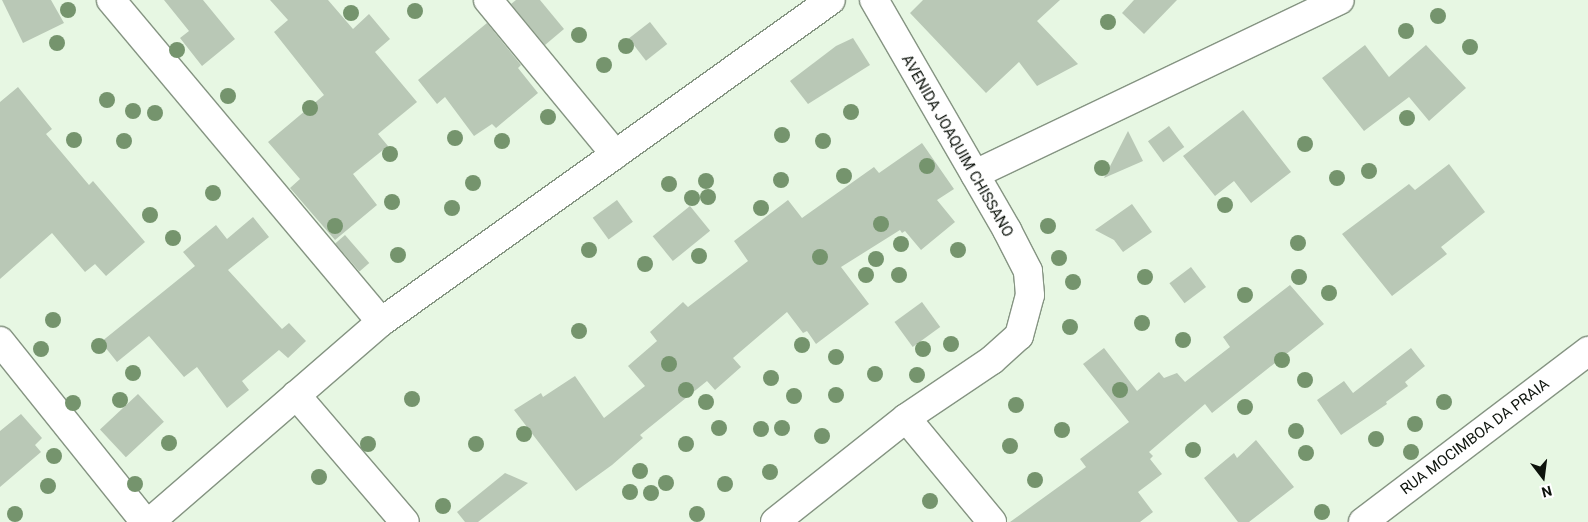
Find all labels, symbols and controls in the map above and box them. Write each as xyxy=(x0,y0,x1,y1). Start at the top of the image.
street label: AVENIDA JOAQUIM CHISSANO xyxy=(897,52,1017,240)
street label: RUA MOCIMBOA DA PRAIA xyxy=(1397,375,1553,499)
north arrow xyxy=(1518,452,1568,502)
text: N xyxy=(1540,482,1554,500)

